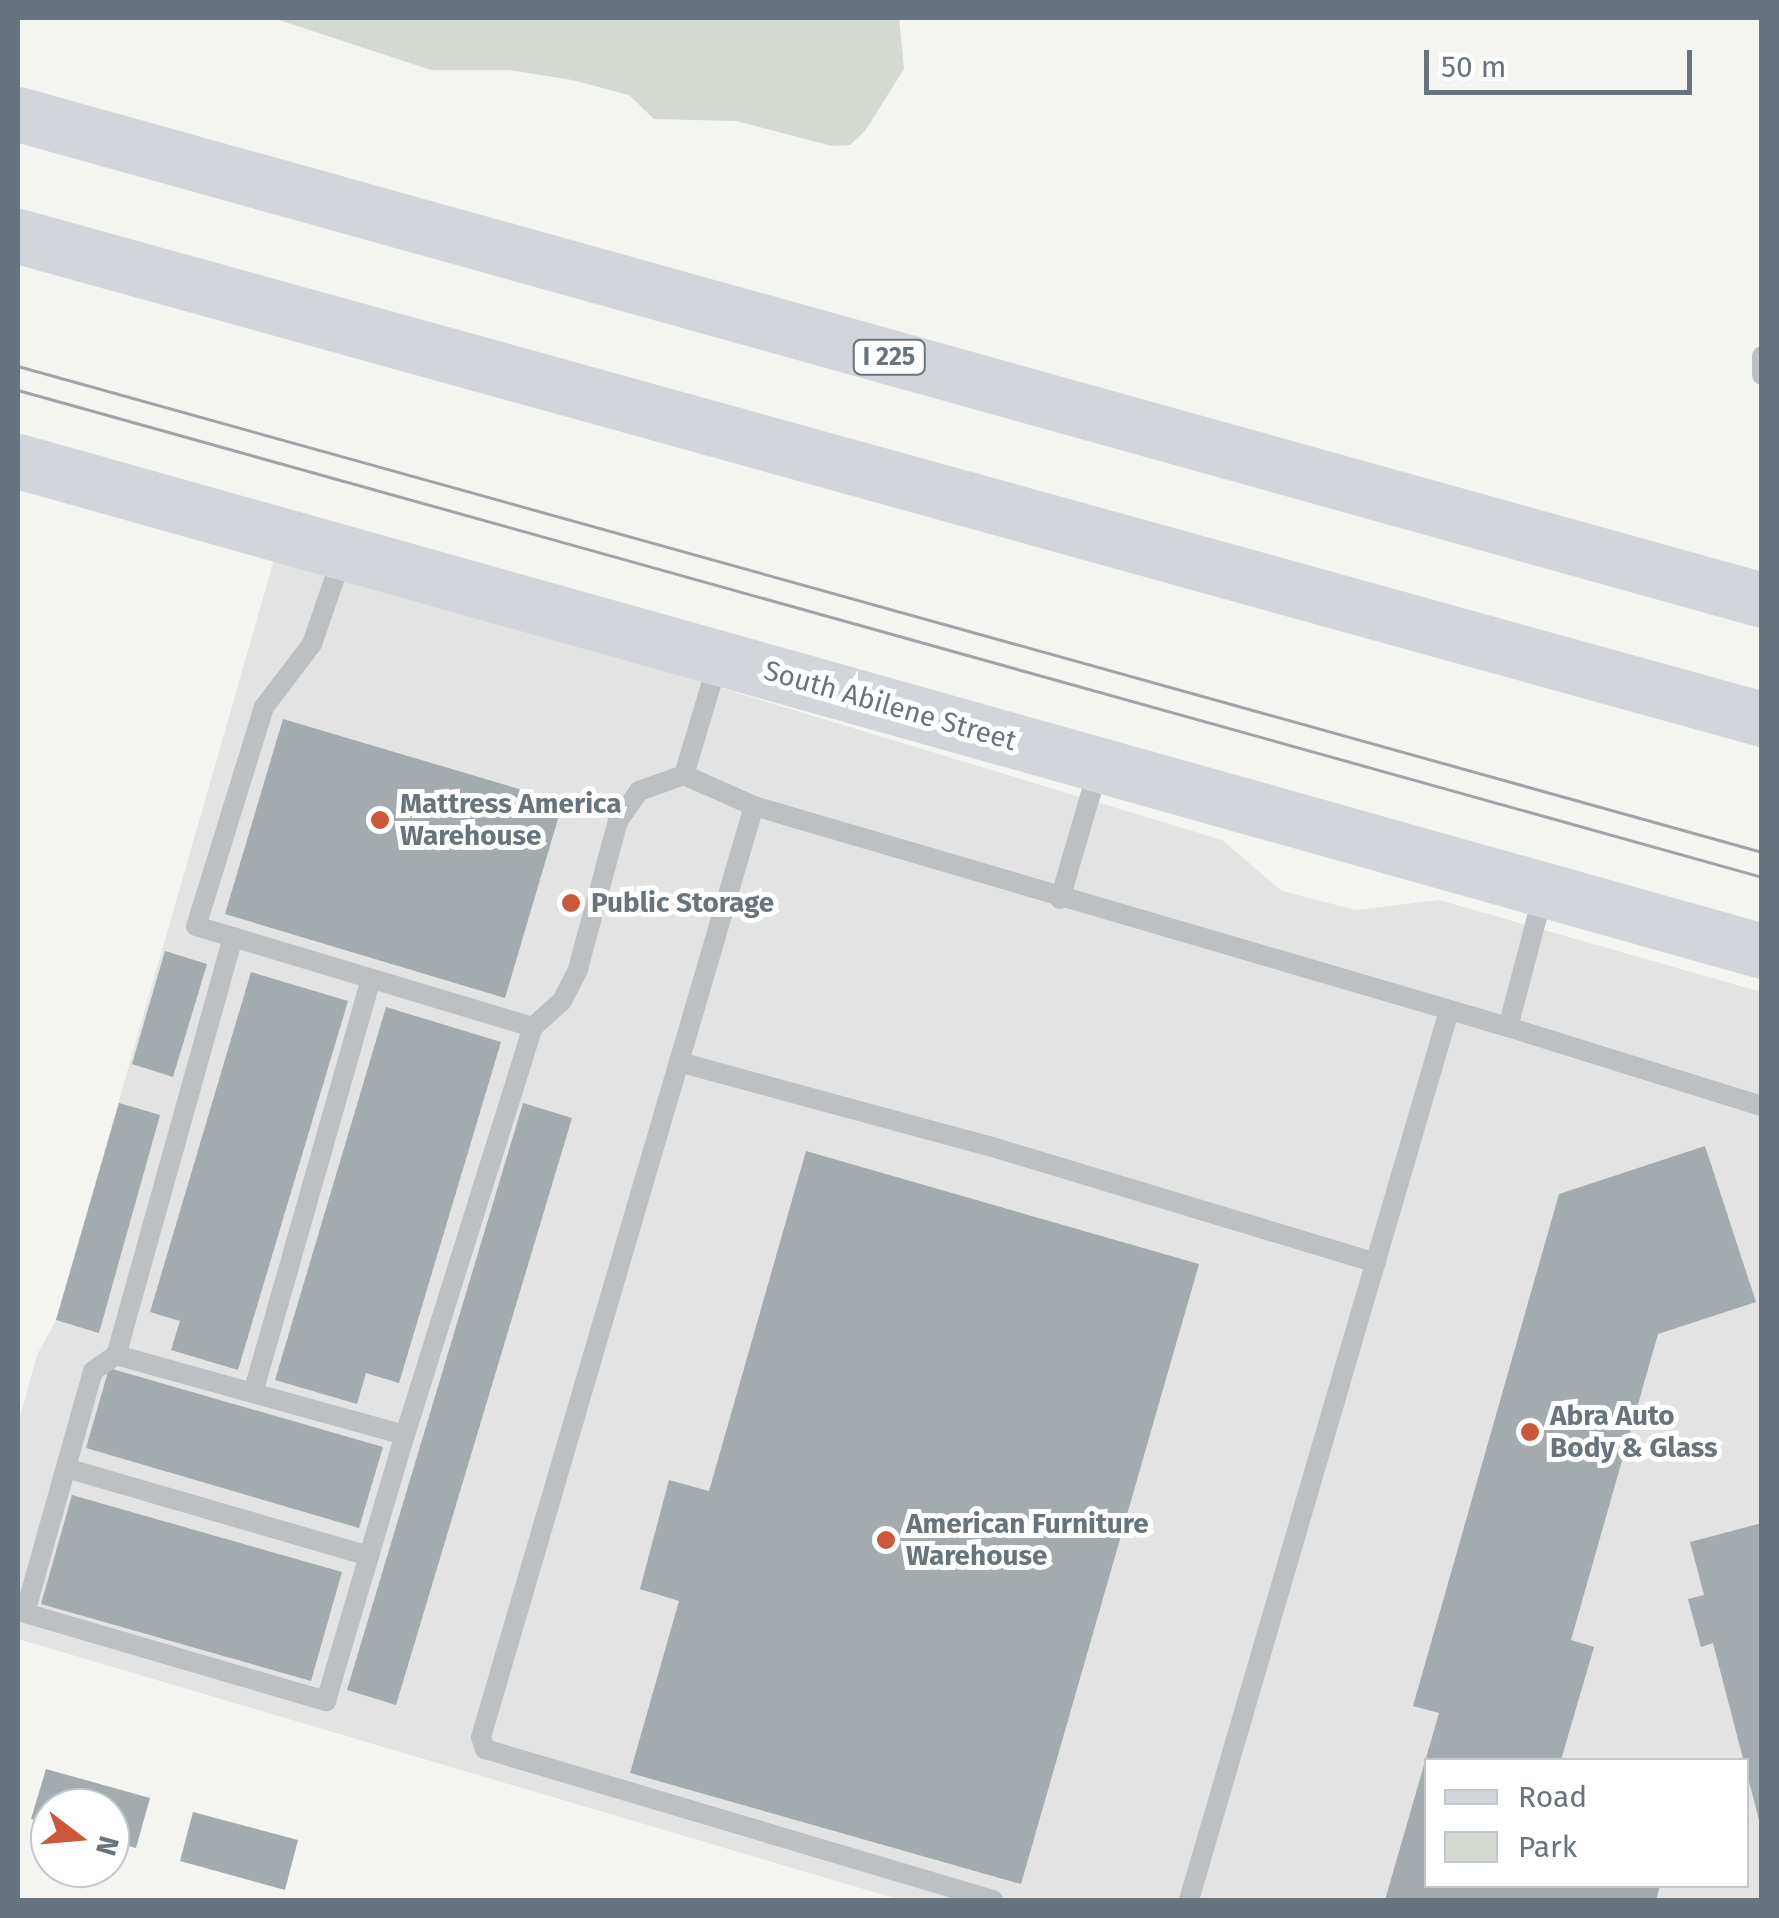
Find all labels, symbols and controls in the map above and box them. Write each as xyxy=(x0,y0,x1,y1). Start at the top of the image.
scale bar xyxy=(1429,30,1696,92)
text: 50 m xyxy=(1441,49,1506,85)
road number: I 225 xyxy=(852,337,926,377)
street label: South Abilene Street xyxy=(760,654,1020,758)
place label: Mattress America Warehouse xyxy=(400,787,622,853)
marker: Mattress America Warehouse xyxy=(369,809,391,831)
place label: Public Storage xyxy=(591,886,774,920)
marker: Public Storage xyxy=(560,892,582,914)
place label: Abra Auto Body & Glass xyxy=(1550,1399,1718,1465)
marker: Abra Auto Body & Glass xyxy=(1519,1421,1541,1443)
place label: American Furniture Warehouse xyxy=(906,1507,1149,1573)
marker: American Furniture Warehouse xyxy=(875,1529,897,1551)
legend xyxy=(1424,1758,1749,1888)
text: Road xyxy=(1518,1779,1587,1815)
north arrow xyxy=(30,1788,130,1888)
text: Park xyxy=(1518,1829,1577,1865)
text: N xyxy=(89,1832,126,1859)

